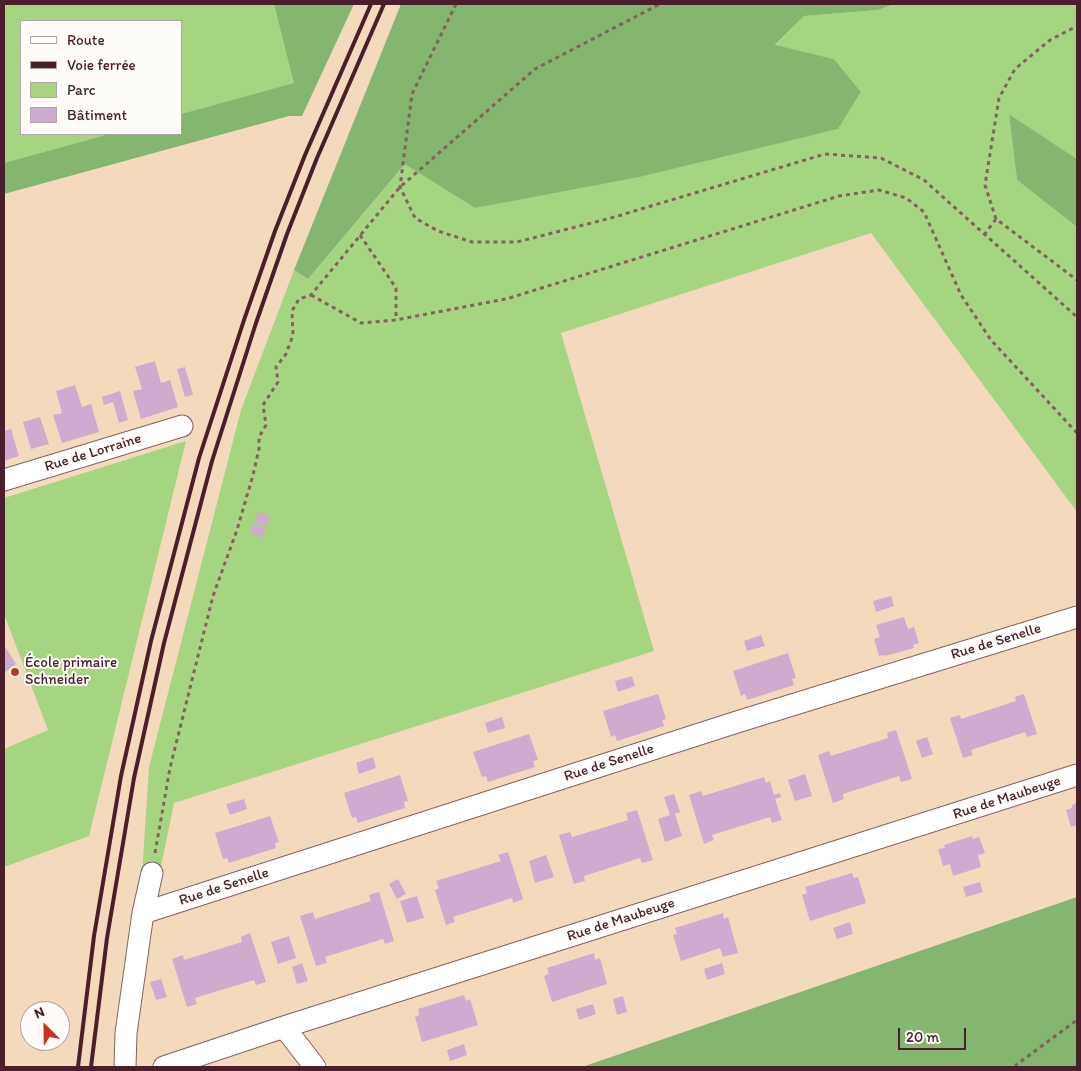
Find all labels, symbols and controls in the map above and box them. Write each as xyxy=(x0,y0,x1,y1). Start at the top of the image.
legend xyxy=(20,20,182,135)
text: Route xyxy=(67,31,105,49)
text: Voie ferrée xyxy=(67,56,136,74)
text: Parc xyxy=(67,81,96,99)
text: Bâtiment xyxy=(67,106,127,124)
street label: Rue de Lorraine xyxy=(42,430,144,476)
street label: Rue de Senelle xyxy=(949,620,1043,664)
place label: École primaire Schneider xyxy=(25,654,117,689)
marker: École primaire Schneider xyxy=(9,666,21,678)
street label: Rue de Senelle xyxy=(562,740,656,786)
street label: Rue de Maubeuge xyxy=(951,772,1063,824)
street label: Rue de Senelle xyxy=(177,864,271,910)
street label: Rue de Maubeuge xyxy=(565,894,677,946)
north arrow xyxy=(20,1001,70,1051)
text: N xyxy=(32,1003,47,1022)
scale bar xyxy=(901,1018,968,1050)
text: 20 m xyxy=(906,1028,939,1046)

